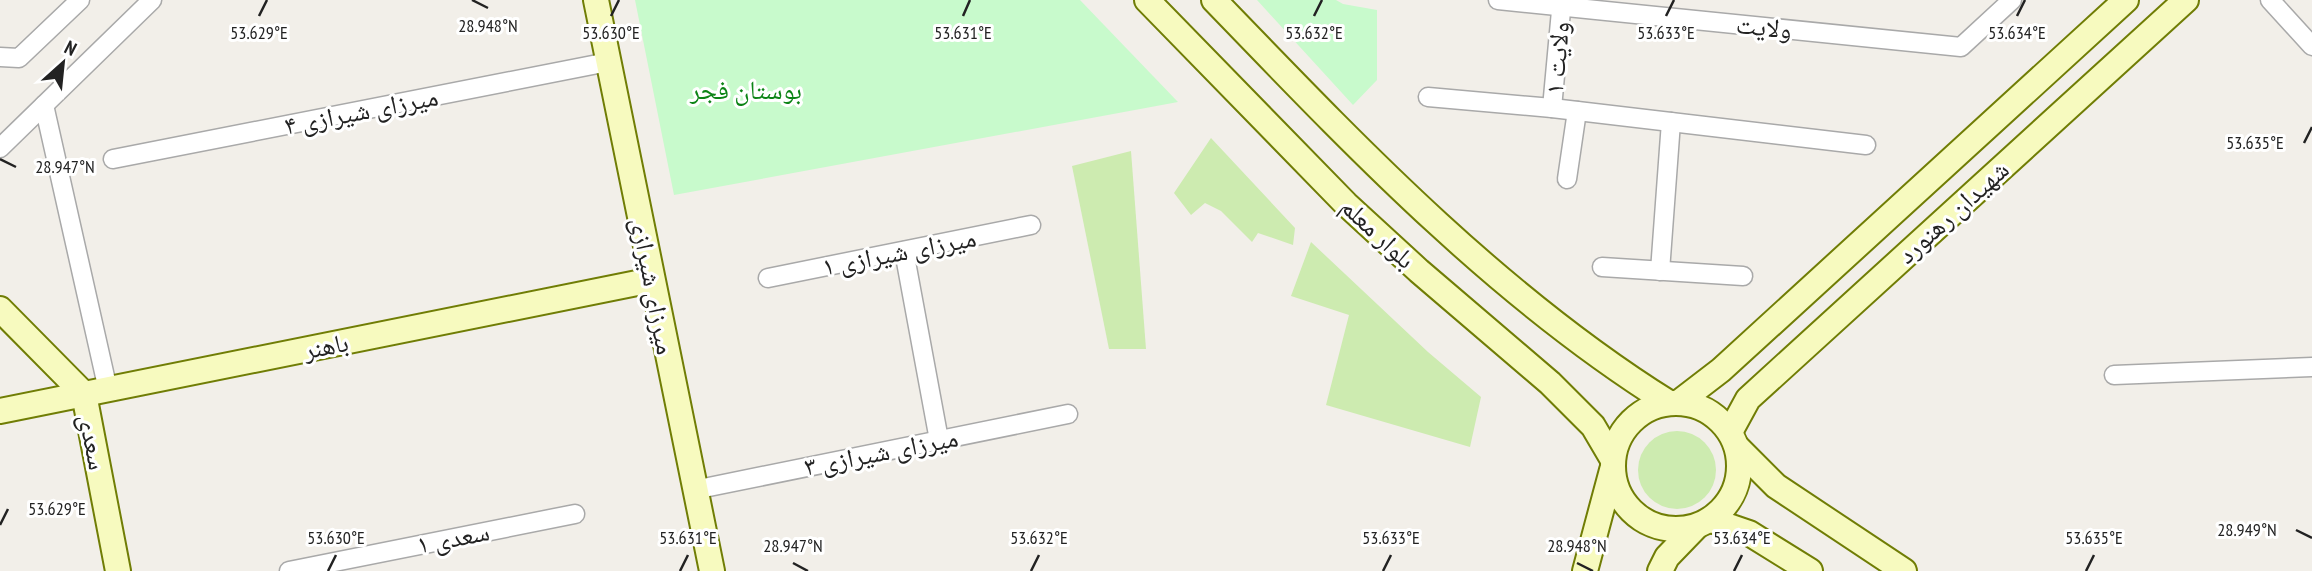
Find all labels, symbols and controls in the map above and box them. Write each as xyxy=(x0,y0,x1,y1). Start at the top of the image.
street label: ولایت xyxy=(1735,7,1794,46)
text: 28.948°N xyxy=(458,14,518,37)
street label: ولایت ۱ xyxy=(1537,20,1576,96)
text: 53.629°E xyxy=(230,21,288,44)
text: 53.630°E xyxy=(582,21,640,44)
text: 53.631°E xyxy=(934,21,992,44)
text: 53.632°E xyxy=(1285,21,1343,44)
text: 53.633°E xyxy=(1637,21,1695,44)
text: 53.634°E xyxy=(1988,21,2046,44)
north arrow xyxy=(28,28,98,98)
text: N xyxy=(61,35,81,61)
park label: بوستان فجر xyxy=(689,73,802,106)
street label: میرزای شیرازی ۴ xyxy=(281,79,441,142)
text: 53.635°E xyxy=(2226,131,2284,154)
street label: شهیدان رهنورد xyxy=(1890,153,2016,271)
text: 28.947°N xyxy=(35,155,95,178)
street label: بلوار معلم xyxy=(1333,190,1423,276)
street label: میرزای شیرازی xyxy=(624,215,683,357)
street label: میرزای شیرازی ۱ xyxy=(819,220,979,283)
street label: باهنر xyxy=(300,325,351,366)
street label: سعدی xyxy=(72,411,115,473)
street label: میرزای شیرازی ۳ xyxy=(801,420,961,483)
text: 53.629°E xyxy=(28,497,86,520)
street label: سعدی ۱ xyxy=(414,514,492,561)
text: 28.949°N xyxy=(2217,518,2277,541)
text: 53.630°E xyxy=(307,526,365,549)
text: 53.631°E xyxy=(659,526,717,549)
text: 53.632°E xyxy=(1010,526,1068,549)
text: 53.633°E xyxy=(1362,526,1420,549)
text: 53.634°E xyxy=(1713,526,1771,549)
text: 53.635°E xyxy=(2065,526,2123,549)
text: 28.947°N xyxy=(763,534,823,557)
text: 28.948°N xyxy=(1547,534,1607,557)

